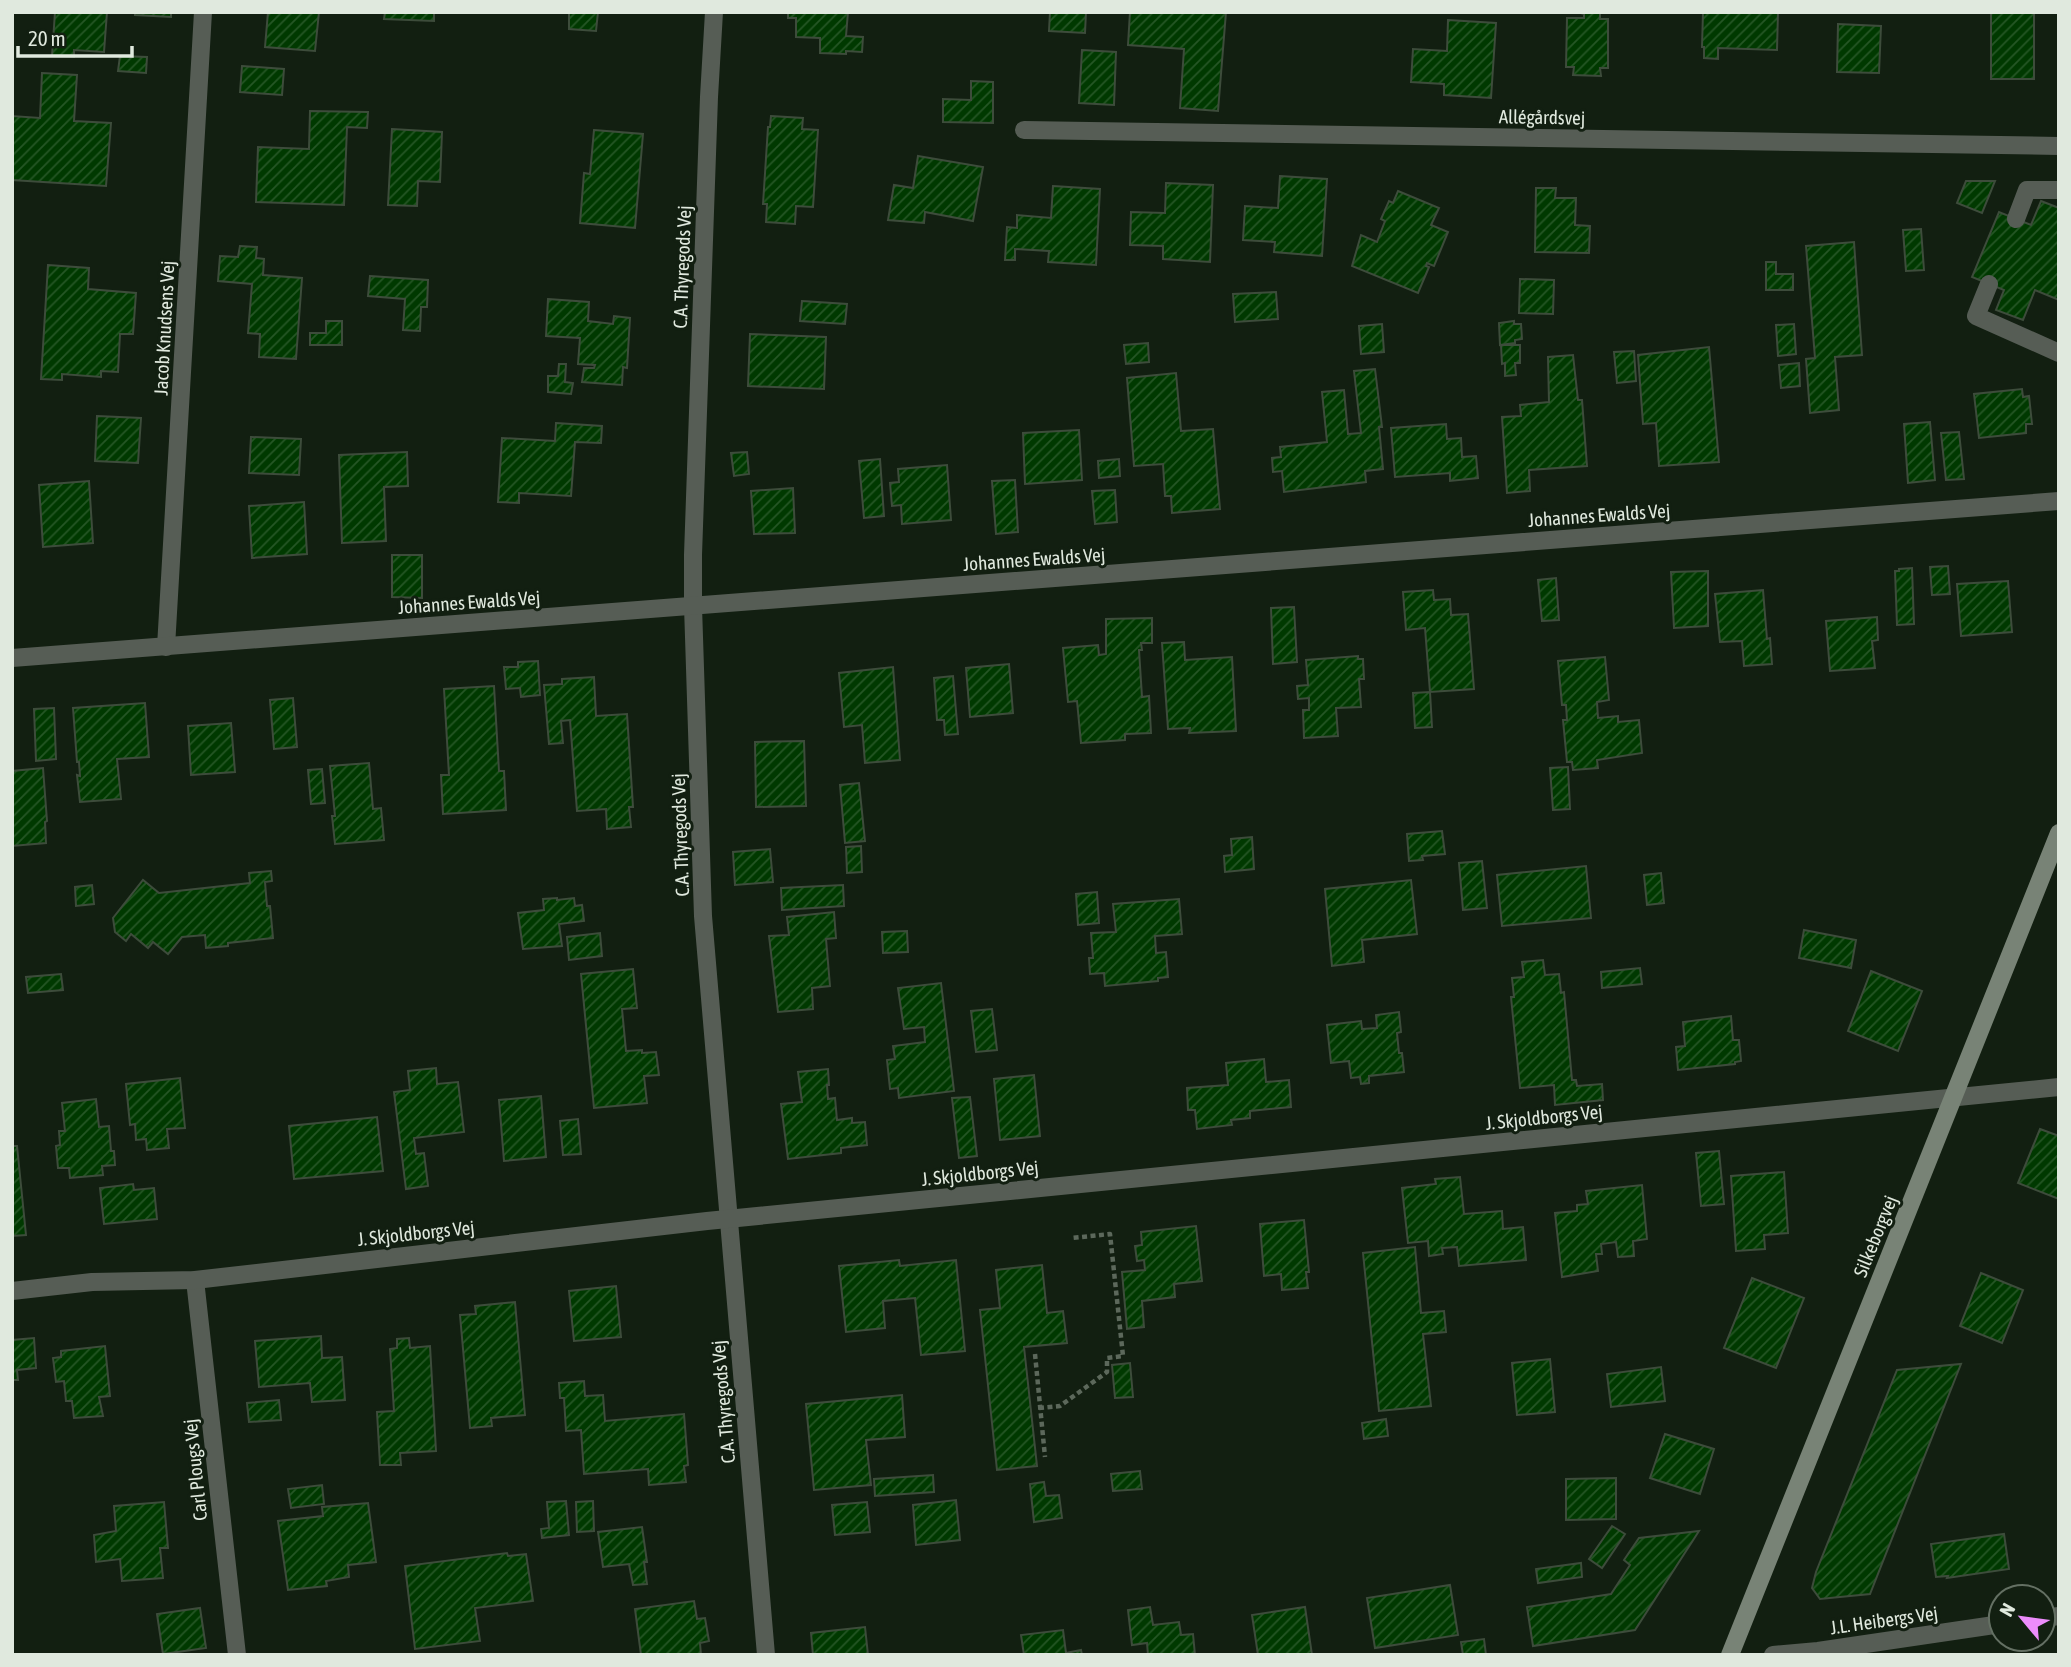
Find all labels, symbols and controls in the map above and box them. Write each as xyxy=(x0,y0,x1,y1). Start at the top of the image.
scale bar xyxy=(18,14,131,58)
text: 20 m xyxy=(28,26,66,50)
street label: Allégårdsvej xyxy=(1499,105,1585,129)
street label: C.A. Thyregods Vej xyxy=(669,205,695,329)
street label: Jacob Knudsens Vej xyxy=(149,260,179,396)
street label: Johannes Ewalds Vej xyxy=(1527,499,1671,531)
street label: Johannes Ewalds Vej xyxy=(962,543,1106,575)
street label: Johannes Ewalds Vej xyxy=(397,586,541,618)
street label: C.A. Thyregods Vej xyxy=(667,773,693,897)
street label: J. Skjoldborgs Vej xyxy=(1484,1100,1604,1134)
street label: J. Skjoldborgs Vej xyxy=(920,1156,1040,1190)
street label: Silkeborgvej xyxy=(1849,1192,1901,1280)
street label: J. Skjoldborgs Vej xyxy=(356,1216,476,1250)
street label: C.A. Thyregods Vej xyxy=(707,1340,739,1464)
street label: Carl Plougs Vej xyxy=(179,1418,211,1522)
north arrow xyxy=(1987,1583,2057,1653)
text: N xyxy=(1995,1600,2019,1620)
street label: J.L. Heibergs Vej xyxy=(1829,1602,1939,1638)

